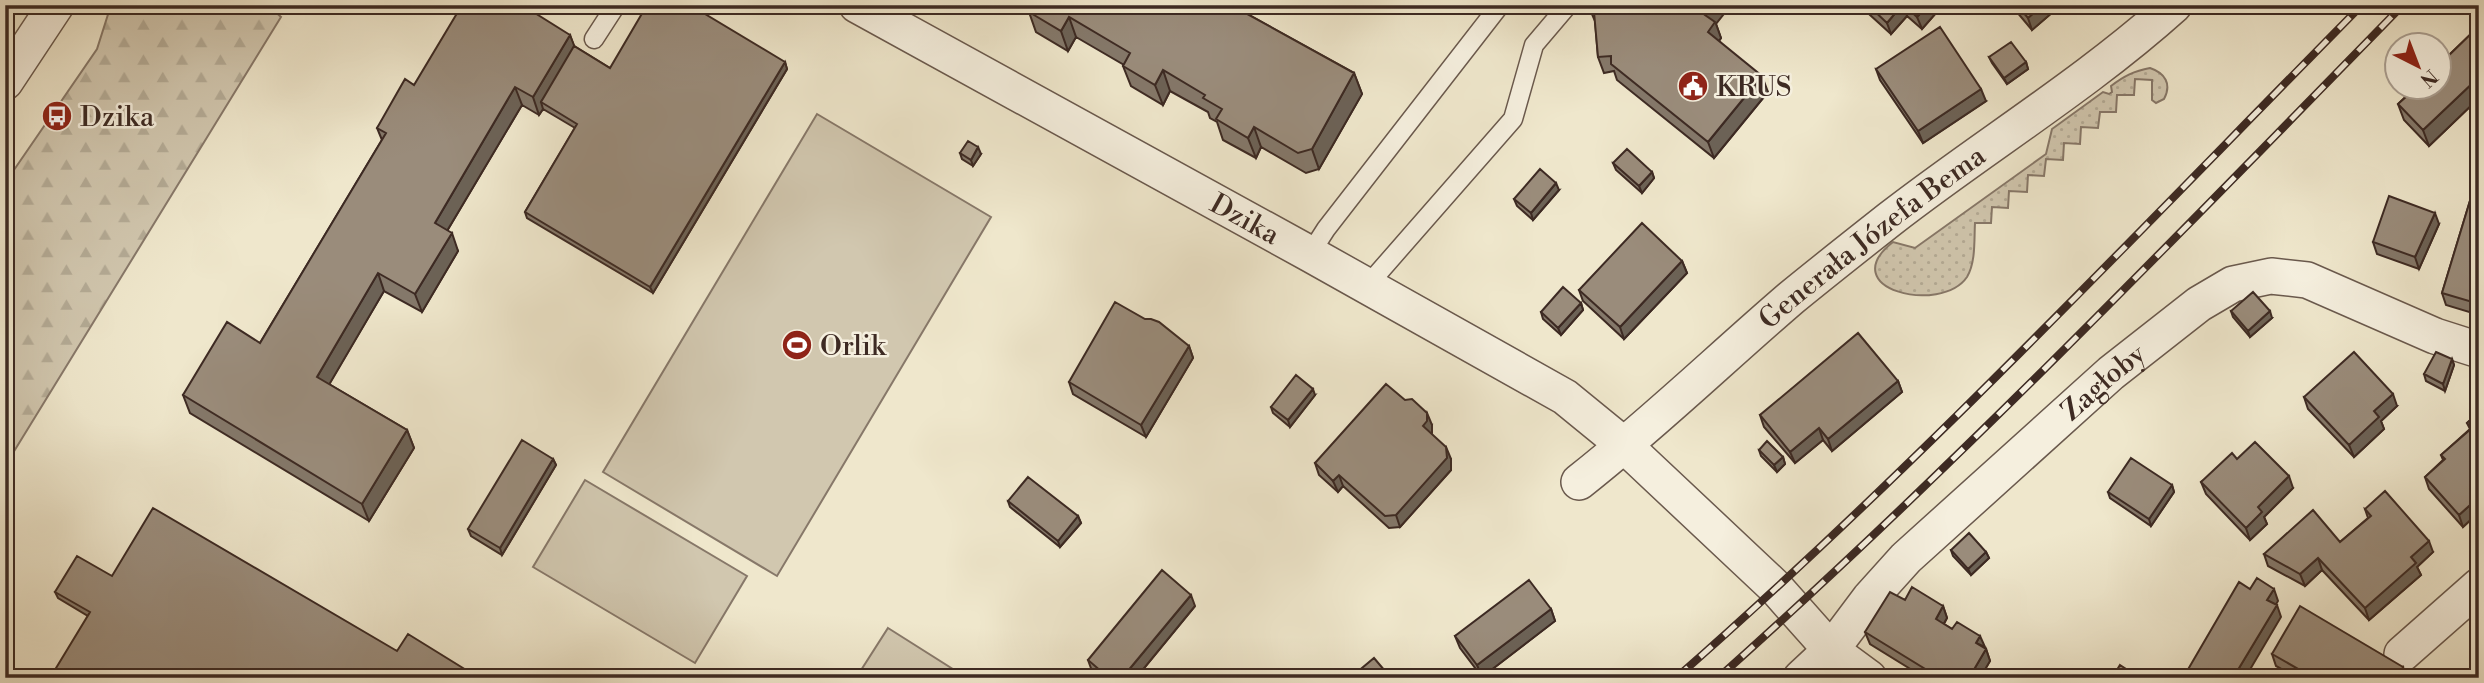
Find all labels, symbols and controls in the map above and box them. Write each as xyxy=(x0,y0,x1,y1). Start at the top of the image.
north arrow xyxy=(2382,32,2452,102)
text: N xyxy=(2415,64,2442,92)
public building icon: KRUS xyxy=(1676,69,1710,103)
place label: KRUS xyxy=(1716,70,1792,105)
bus stop icon: Dzika xyxy=(40,99,74,133)
place label: Dzika xyxy=(80,100,155,135)
street label: Generała Józefa Bema xyxy=(1752,138,1993,337)
street label: Dzika xyxy=(1204,187,1286,253)
sports icon: Orlik xyxy=(780,328,814,362)
place label: Orlik xyxy=(820,329,887,364)
street label: Zagłoby xyxy=(2054,337,2153,429)

